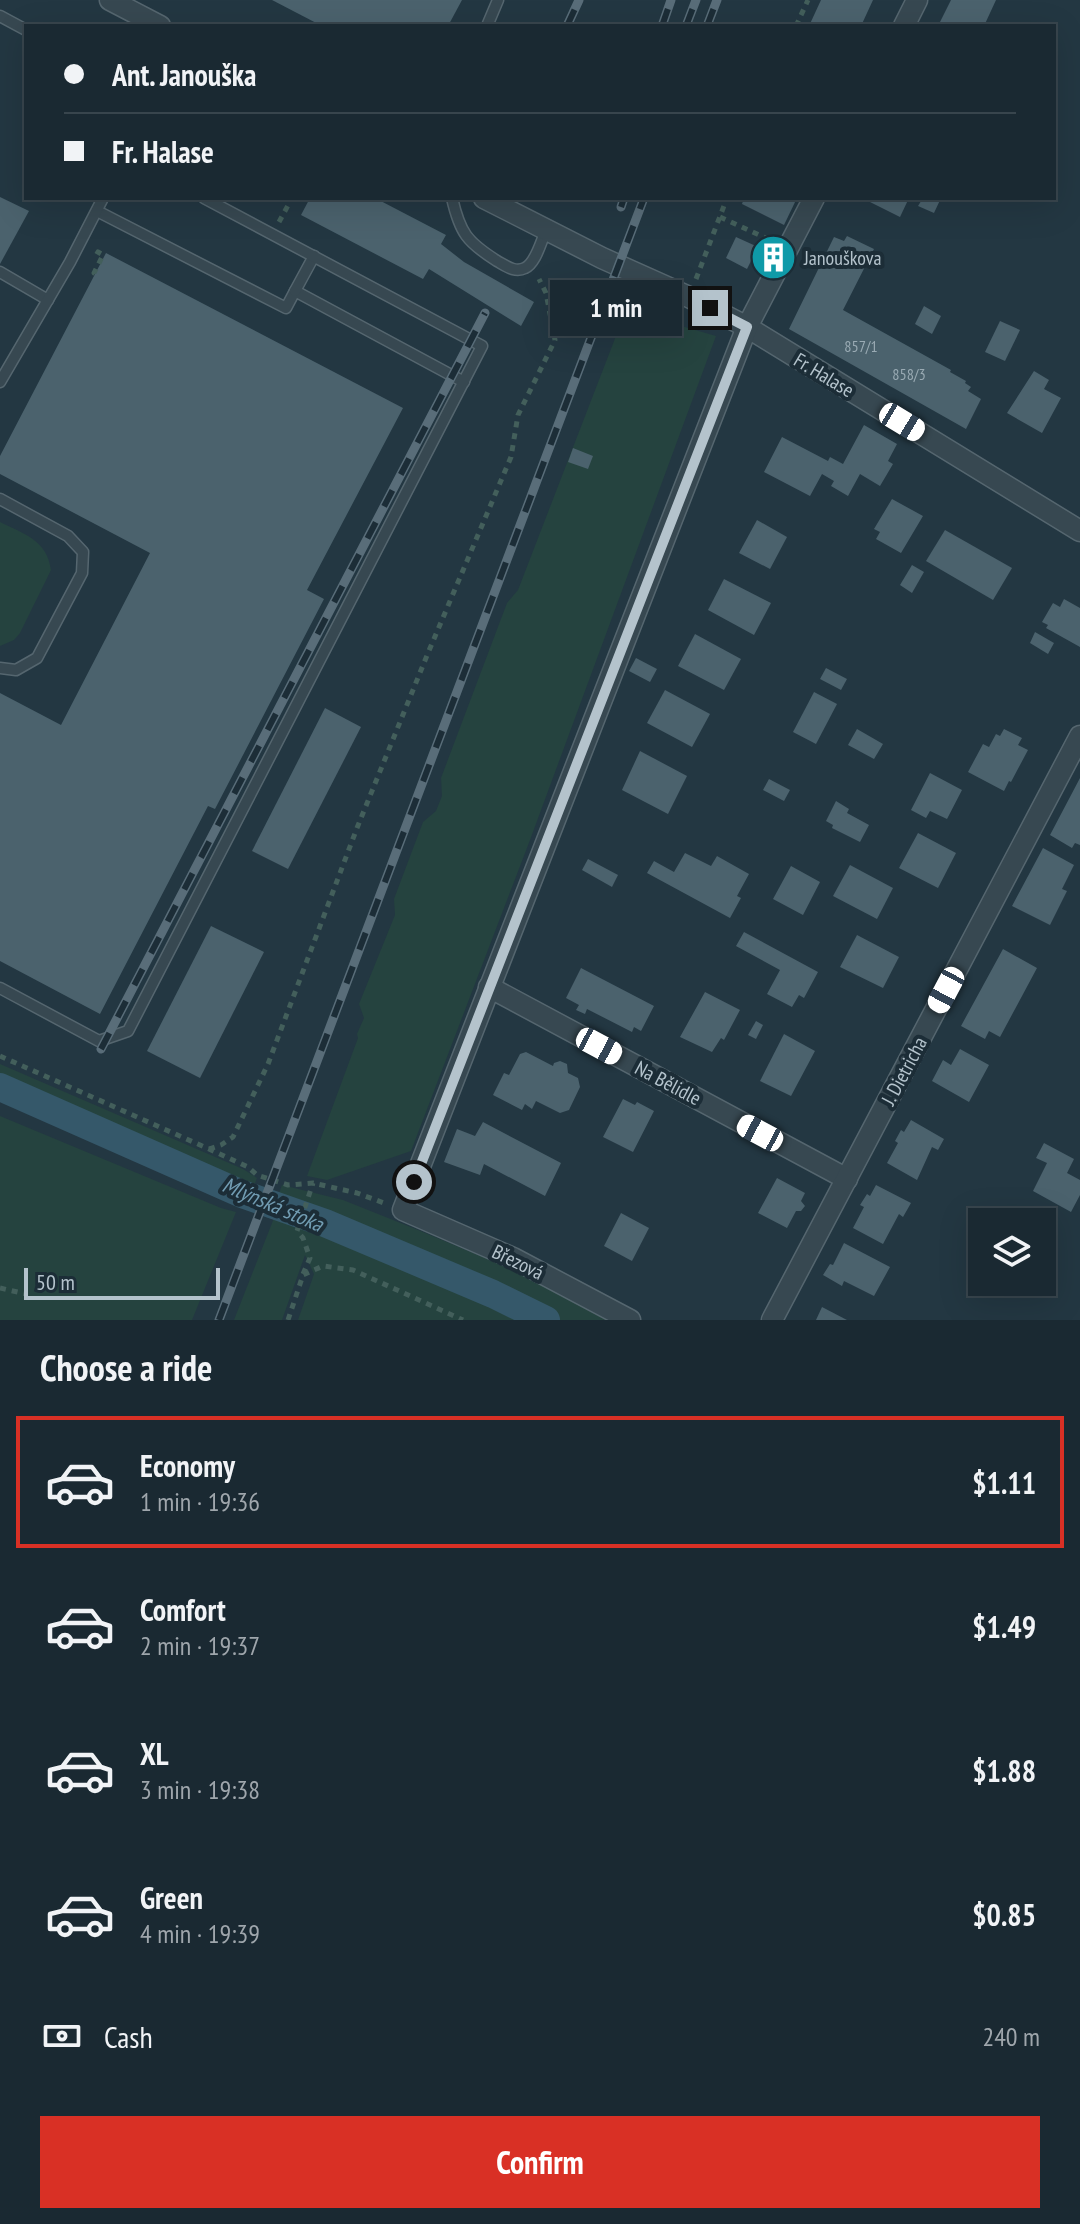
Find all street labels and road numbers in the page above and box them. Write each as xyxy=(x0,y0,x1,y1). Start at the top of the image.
street label: Fr. Halase xyxy=(789,347,859,403)
street label: J. Dietricha xyxy=(875,1032,933,1110)
street label: Na Bělidle xyxy=(630,1055,706,1111)
street label: Březová xyxy=(488,1238,548,1286)

